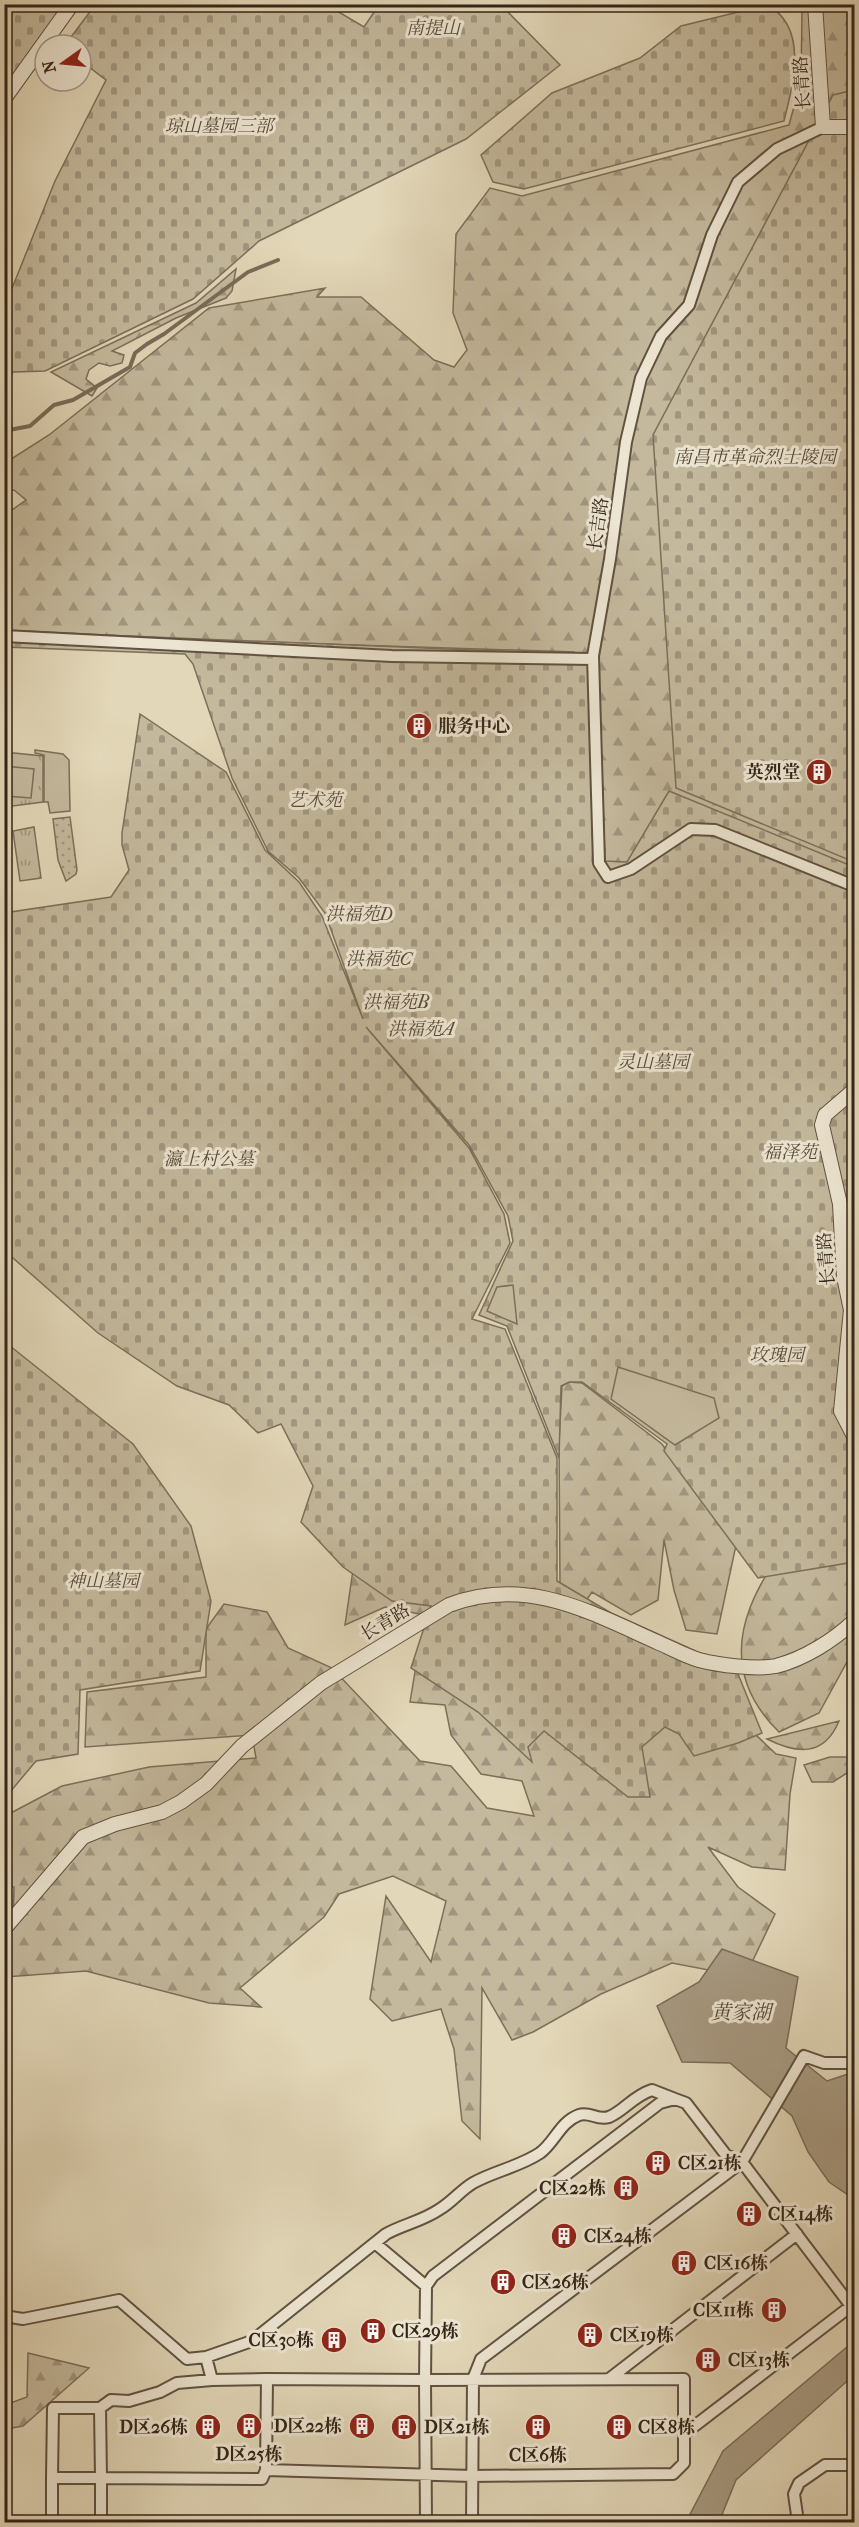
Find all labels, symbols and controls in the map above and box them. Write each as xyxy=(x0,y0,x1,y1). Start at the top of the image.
park label: 南提山 xyxy=(406,18,462,39)
north arrow xyxy=(33,33,93,93)
street label: 长青路 xyxy=(790,55,815,111)
text: N xyxy=(38,58,60,75)
park label: 琼山墓园三部 xyxy=(165,116,276,137)
park label: 南昌市革命烈士陵园 xyxy=(674,447,839,468)
street label: 长吉路 xyxy=(584,496,613,552)
building icon: 服务中心 xyxy=(404,711,434,741)
place label: 服务中心 xyxy=(438,716,510,737)
building icon: 英烈堂 xyxy=(804,757,834,787)
place label: 英烈堂 xyxy=(746,762,800,783)
park label: 艺术苑 xyxy=(288,790,345,811)
park label: 洪福苑D xyxy=(325,904,393,925)
park label: 洪福苑C xyxy=(346,949,414,970)
park label: 洪福苑B xyxy=(363,992,430,1013)
park label: 洪福苑A xyxy=(388,1019,456,1040)
park label: 灵山墓园 xyxy=(617,1052,692,1073)
park label: 福泽苑 xyxy=(763,1142,820,1163)
park label: 瀛上村公墓 xyxy=(164,1149,257,1170)
street label: 长青路 xyxy=(814,1231,839,1287)
park label: 玫瑰园 xyxy=(750,1345,807,1366)
park label: 神山墓园 xyxy=(67,1571,142,1592)
street label: 长青路 xyxy=(357,1600,414,1645)
water label: 黄家湖 xyxy=(711,2001,774,2024)
building icon: C区21栋 xyxy=(643,2148,673,2178)
place label: C区21栋 xyxy=(678,2153,742,2174)
building icon: C区22栋 xyxy=(611,2173,641,2203)
place label: C区22栋 xyxy=(539,2178,606,2199)
building icon: C区14栋 xyxy=(734,2199,764,2229)
place label: C区14栋 xyxy=(768,2204,833,2225)
building icon: C区24栋 xyxy=(549,2221,579,2251)
place label: C区24栋 xyxy=(584,2226,652,2247)
building icon: C区16栋 xyxy=(669,2248,699,2278)
place label: C区16栋 xyxy=(704,2253,768,2274)
building icon: C区26栋 xyxy=(488,2267,518,2297)
place label: C区26栋 xyxy=(522,2272,589,2293)
building icon: C区11栋 xyxy=(759,2295,789,2325)
place label: C区11栋 xyxy=(693,2300,754,2321)
building icon: C区29栋 xyxy=(358,2316,388,2346)
building icon: C区19栋 xyxy=(575,2320,605,2350)
place label: C区29栋 xyxy=(392,2321,459,2342)
building icon: C区30栋 xyxy=(319,2325,349,2355)
place label: C区19栋 xyxy=(610,2325,674,2346)
place label: C区30栋 xyxy=(249,2330,314,2351)
building icon: C区13栋 xyxy=(693,2345,723,2375)
place label: C区13栋 xyxy=(728,2350,790,2371)
building icon: D区25栋 xyxy=(234,2411,264,2441)
building icon: D区22栋 xyxy=(347,2411,377,2441)
building icon: D区26栋 xyxy=(193,2412,223,2442)
building icon: D区21栋 xyxy=(389,2412,419,2442)
building icon: C区6栋 xyxy=(523,2412,553,2442)
building icon: C区8栋 xyxy=(604,2412,634,2442)
place label: D区22栋 xyxy=(274,2416,342,2437)
place label: D区26栋 xyxy=(119,2417,188,2438)
place label: D区21栋 xyxy=(424,2417,489,2438)
place label: C区8栋 xyxy=(638,2417,695,2438)
place label: D区25栋 xyxy=(216,2444,282,2465)
place label: C区6栋 xyxy=(509,2445,567,2466)

